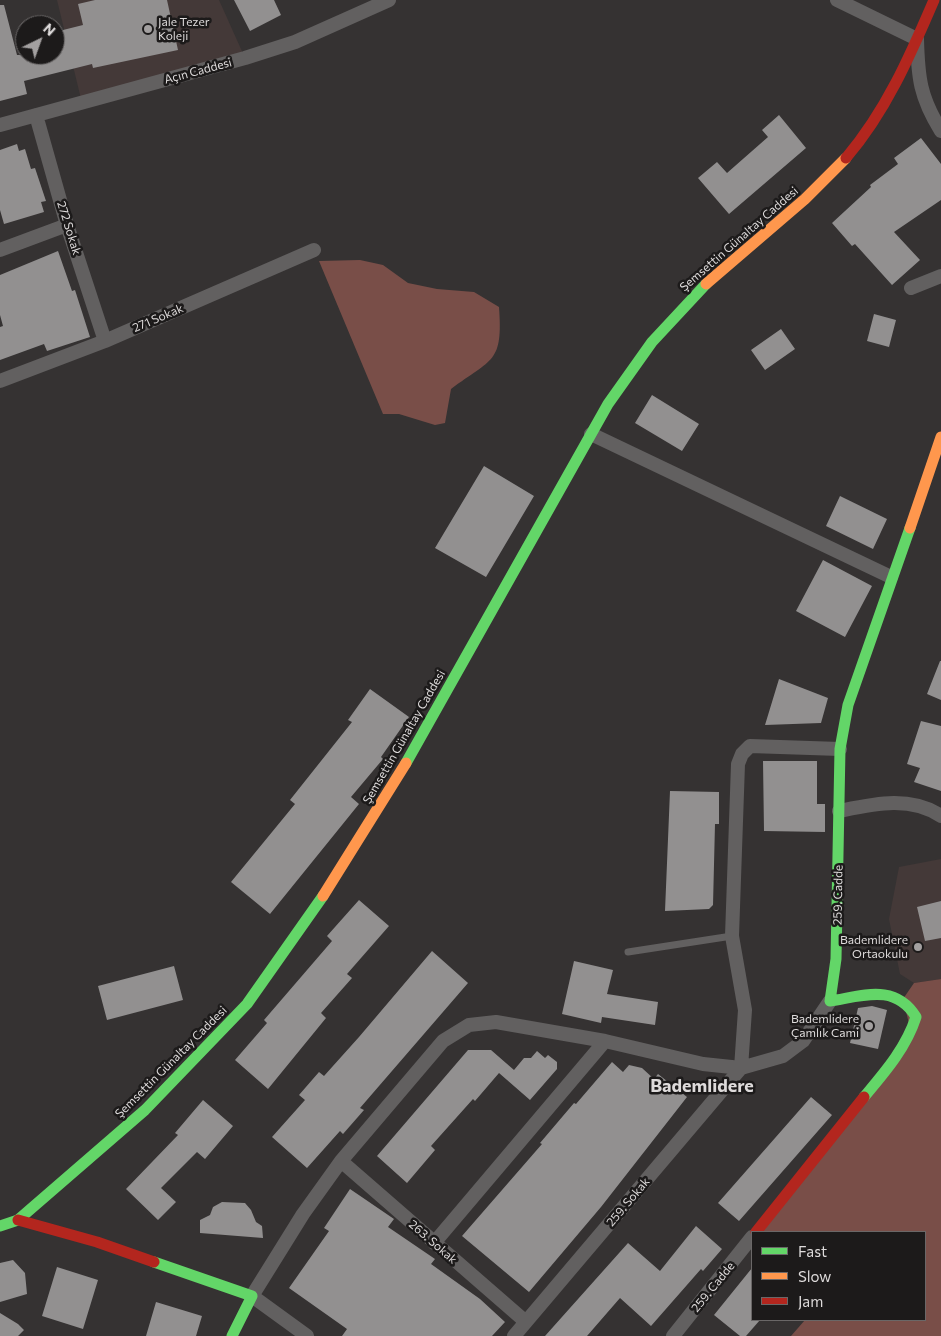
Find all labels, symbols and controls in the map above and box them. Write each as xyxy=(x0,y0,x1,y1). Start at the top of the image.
north arrow xyxy=(15,15,65,65)
place label: Jale Tezer Koleji xyxy=(158,15,210,43)
text: N xyxy=(40,19,59,39)
marker: Jale Tezer Koleji xyxy=(142,23,154,35)
street label: Açın Caddesi xyxy=(163,55,233,87)
street label: Şemsettin Günaltay Caddesi xyxy=(677,184,801,294)
street label: 272 Sokak xyxy=(54,199,84,257)
street label: 271 Sokak xyxy=(130,301,186,335)
street label: Şemsettin Günaltay Caddesi xyxy=(360,668,448,806)
street label: 259. Cadde xyxy=(830,865,846,925)
place label: Bademlidere Ortaokulu xyxy=(840,933,908,961)
marker: Bademlidere Ortaokulu xyxy=(912,941,924,953)
street label: Şemsettin Günaltay Caddesi xyxy=(112,1003,230,1121)
place label: Bademlidere Çamlık Cami xyxy=(791,1012,859,1040)
marker: Bademlidere Çamlık Cami xyxy=(863,1020,875,1032)
district label: Bademlidere xyxy=(650,1075,754,1097)
street label: 259. Sokak xyxy=(603,1175,653,1229)
street label: 263. Sokak xyxy=(406,1217,460,1267)
legend xyxy=(751,1231,926,1321)
text: Fast xyxy=(798,1242,827,1260)
street label: 259. Cadde xyxy=(688,1259,738,1315)
text: Slow xyxy=(798,1267,831,1285)
text: Jam xyxy=(798,1292,823,1310)

